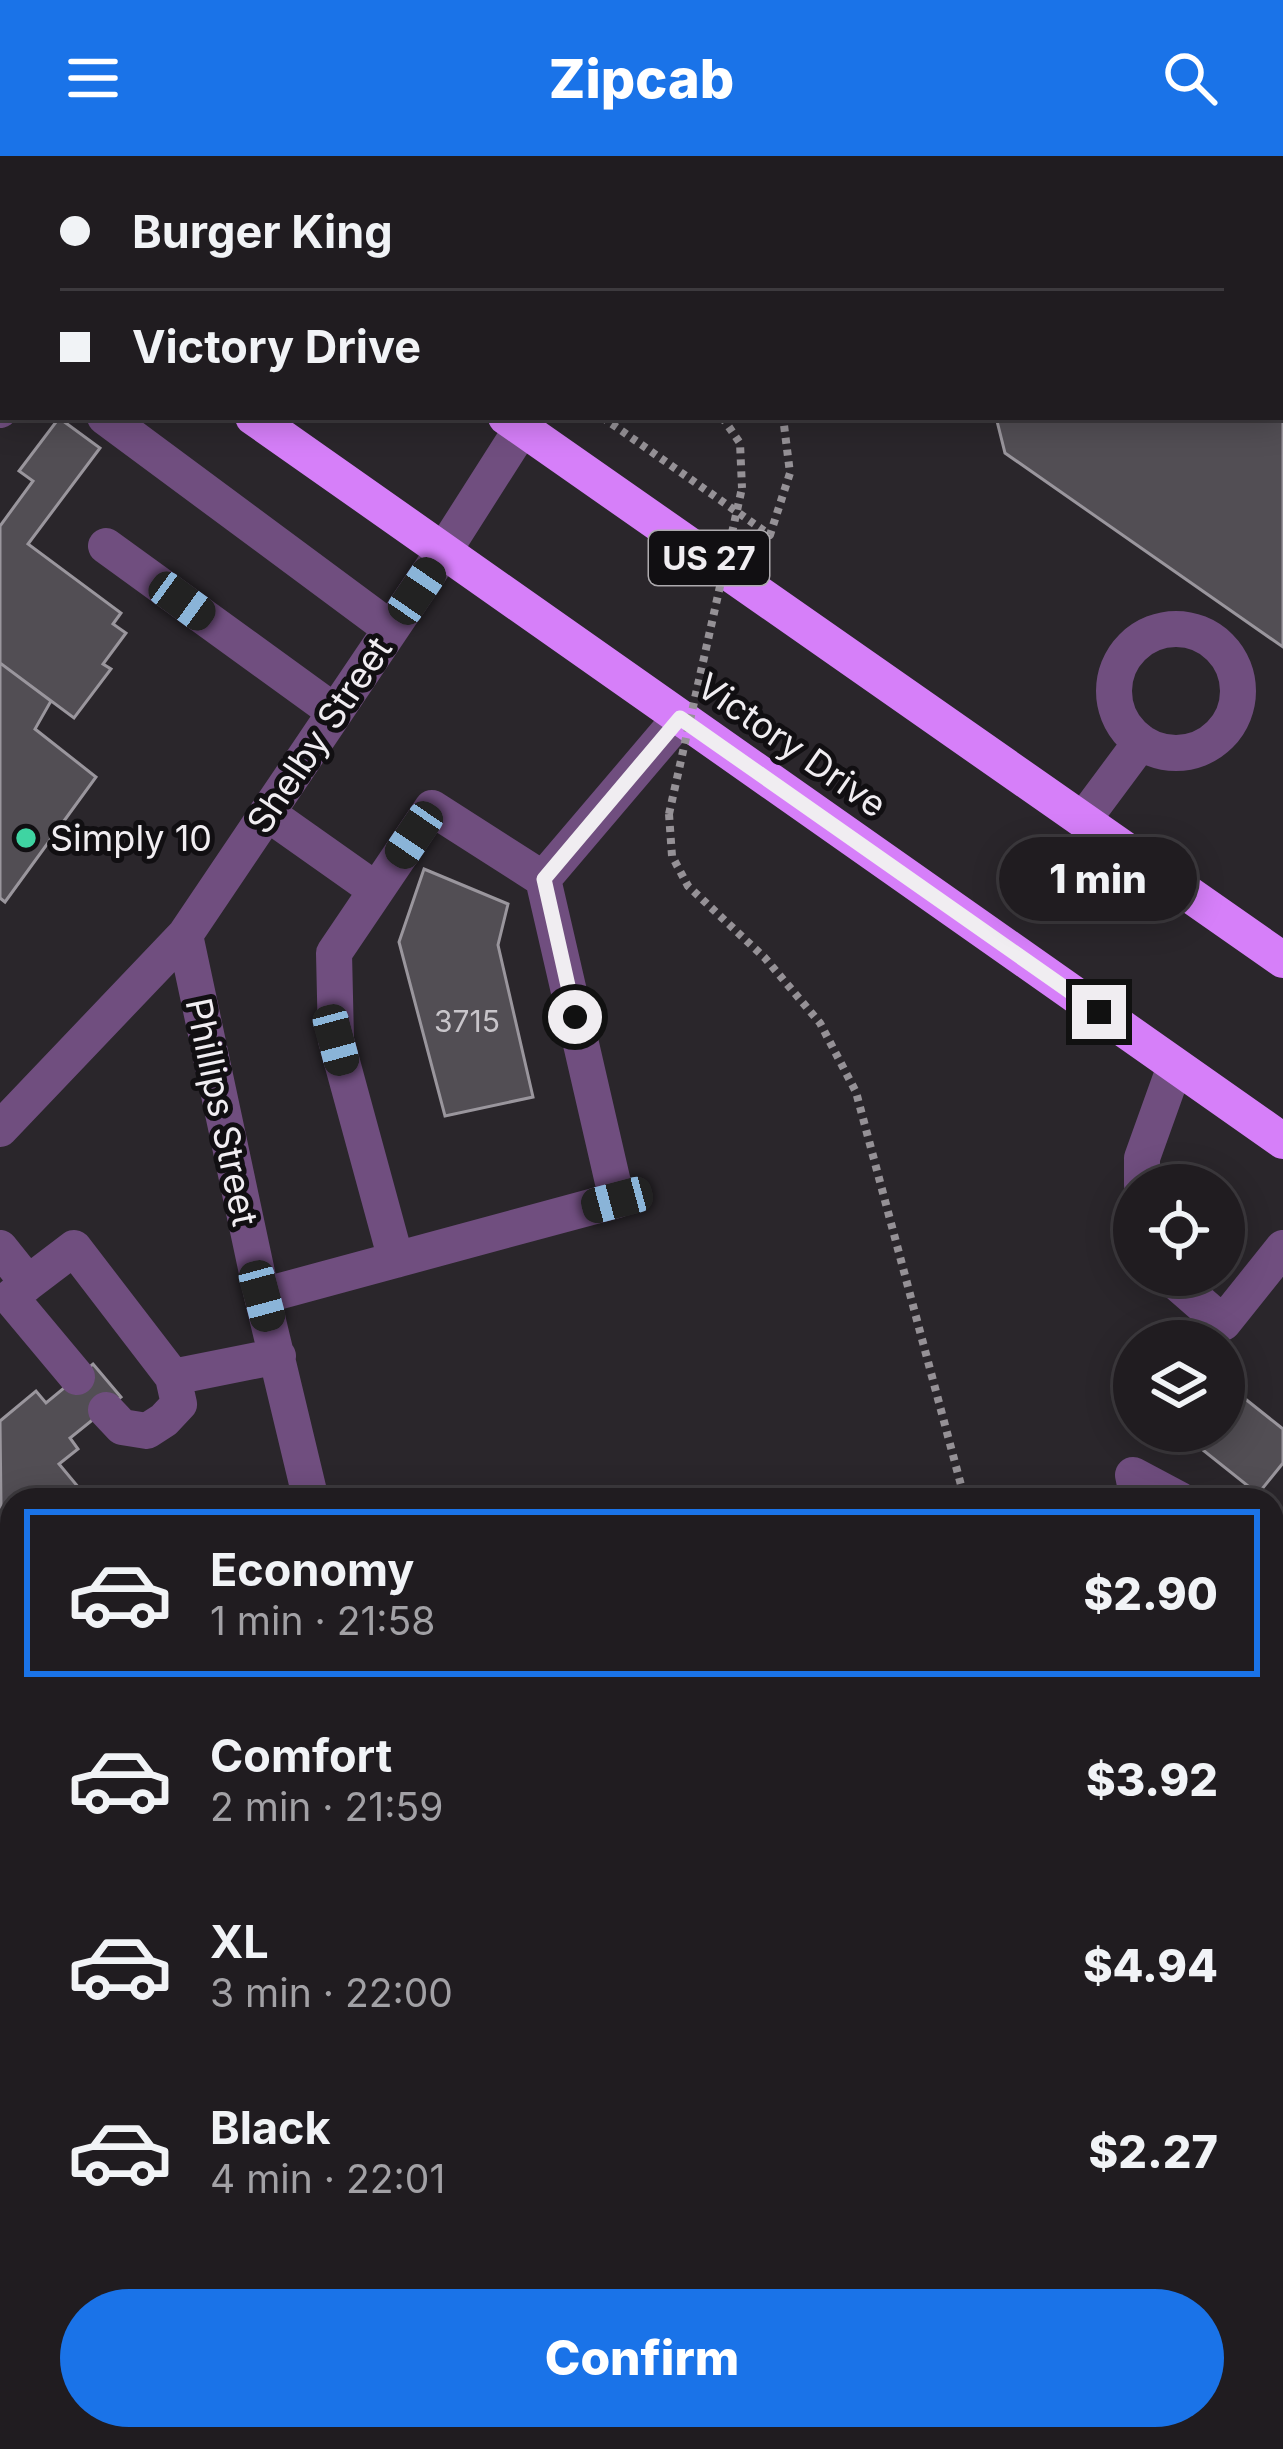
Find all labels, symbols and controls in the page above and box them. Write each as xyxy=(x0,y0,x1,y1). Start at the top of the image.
icon: menu xyxy=(60,45,126,111)
icon: search xyxy=(1157,45,1223,111)
text: Zipcab xyxy=(549,46,734,111)
text: Burger King xyxy=(132,204,393,259)
text: Victory Drive xyxy=(132,319,421,374)
road number: US 27 xyxy=(649,531,769,585)
car xyxy=(382,551,452,631)
car xyxy=(142,565,222,637)
street label: Shelby Street xyxy=(237,628,401,842)
street label: Victory Drive xyxy=(689,664,895,826)
car xyxy=(379,795,449,875)
place label: Simply 10 xyxy=(50,816,212,860)
marker: Simply 10 xyxy=(13,825,39,851)
callout: 1 min xyxy=(1000,838,1198,922)
text: 1 min xyxy=(1049,855,1147,902)
route end xyxy=(1072,985,1126,1039)
route start xyxy=(548,990,602,1044)
street label: Phillips Street xyxy=(176,994,268,1230)
car xyxy=(309,1001,363,1079)
house number: 3715 xyxy=(434,1003,500,1039)
map controls xyxy=(1113,1164,1245,1452)
button: locate xyxy=(1113,1164,1245,1296)
car xyxy=(578,1173,656,1227)
car xyxy=(235,1257,289,1335)
button: layers xyxy=(1113,1320,1245,1452)
icon: car xyxy=(66,1539,174,1647)
text: Economy xyxy=(210,1542,414,1597)
text: $2.90 xyxy=(1084,1566,1218,1621)
text: 1 min · 21:58 xyxy=(210,1597,435,1644)
icon: car xyxy=(66,1725,174,1833)
text: Comfort xyxy=(210,1728,392,1783)
text: $3.92 xyxy=(1086,1752,1218,1807)
text: 2 min · 21:59 xyxy=(210,1783,443,1830)
icon: car xyxy=(66,1911,174,2019)
text: XL xyxy=(210,1914,269,1969)
text: $4.94 xyxy=(1083,1938,1218,1993)
text: 3 min · 22:00 xyxy=(210,1969,453,2016)
icon: car xyxy=(66,2097,174,2205)
text: Black xyxy=(210,2100,331,2155)
text: $2.27 xyxy=(1089,2124,1218,2179)
text: 4 min · 22:01 xyxy=(210,2155,445,2202)
button: Confirm xyxy=(60,2289,1224,2427)

